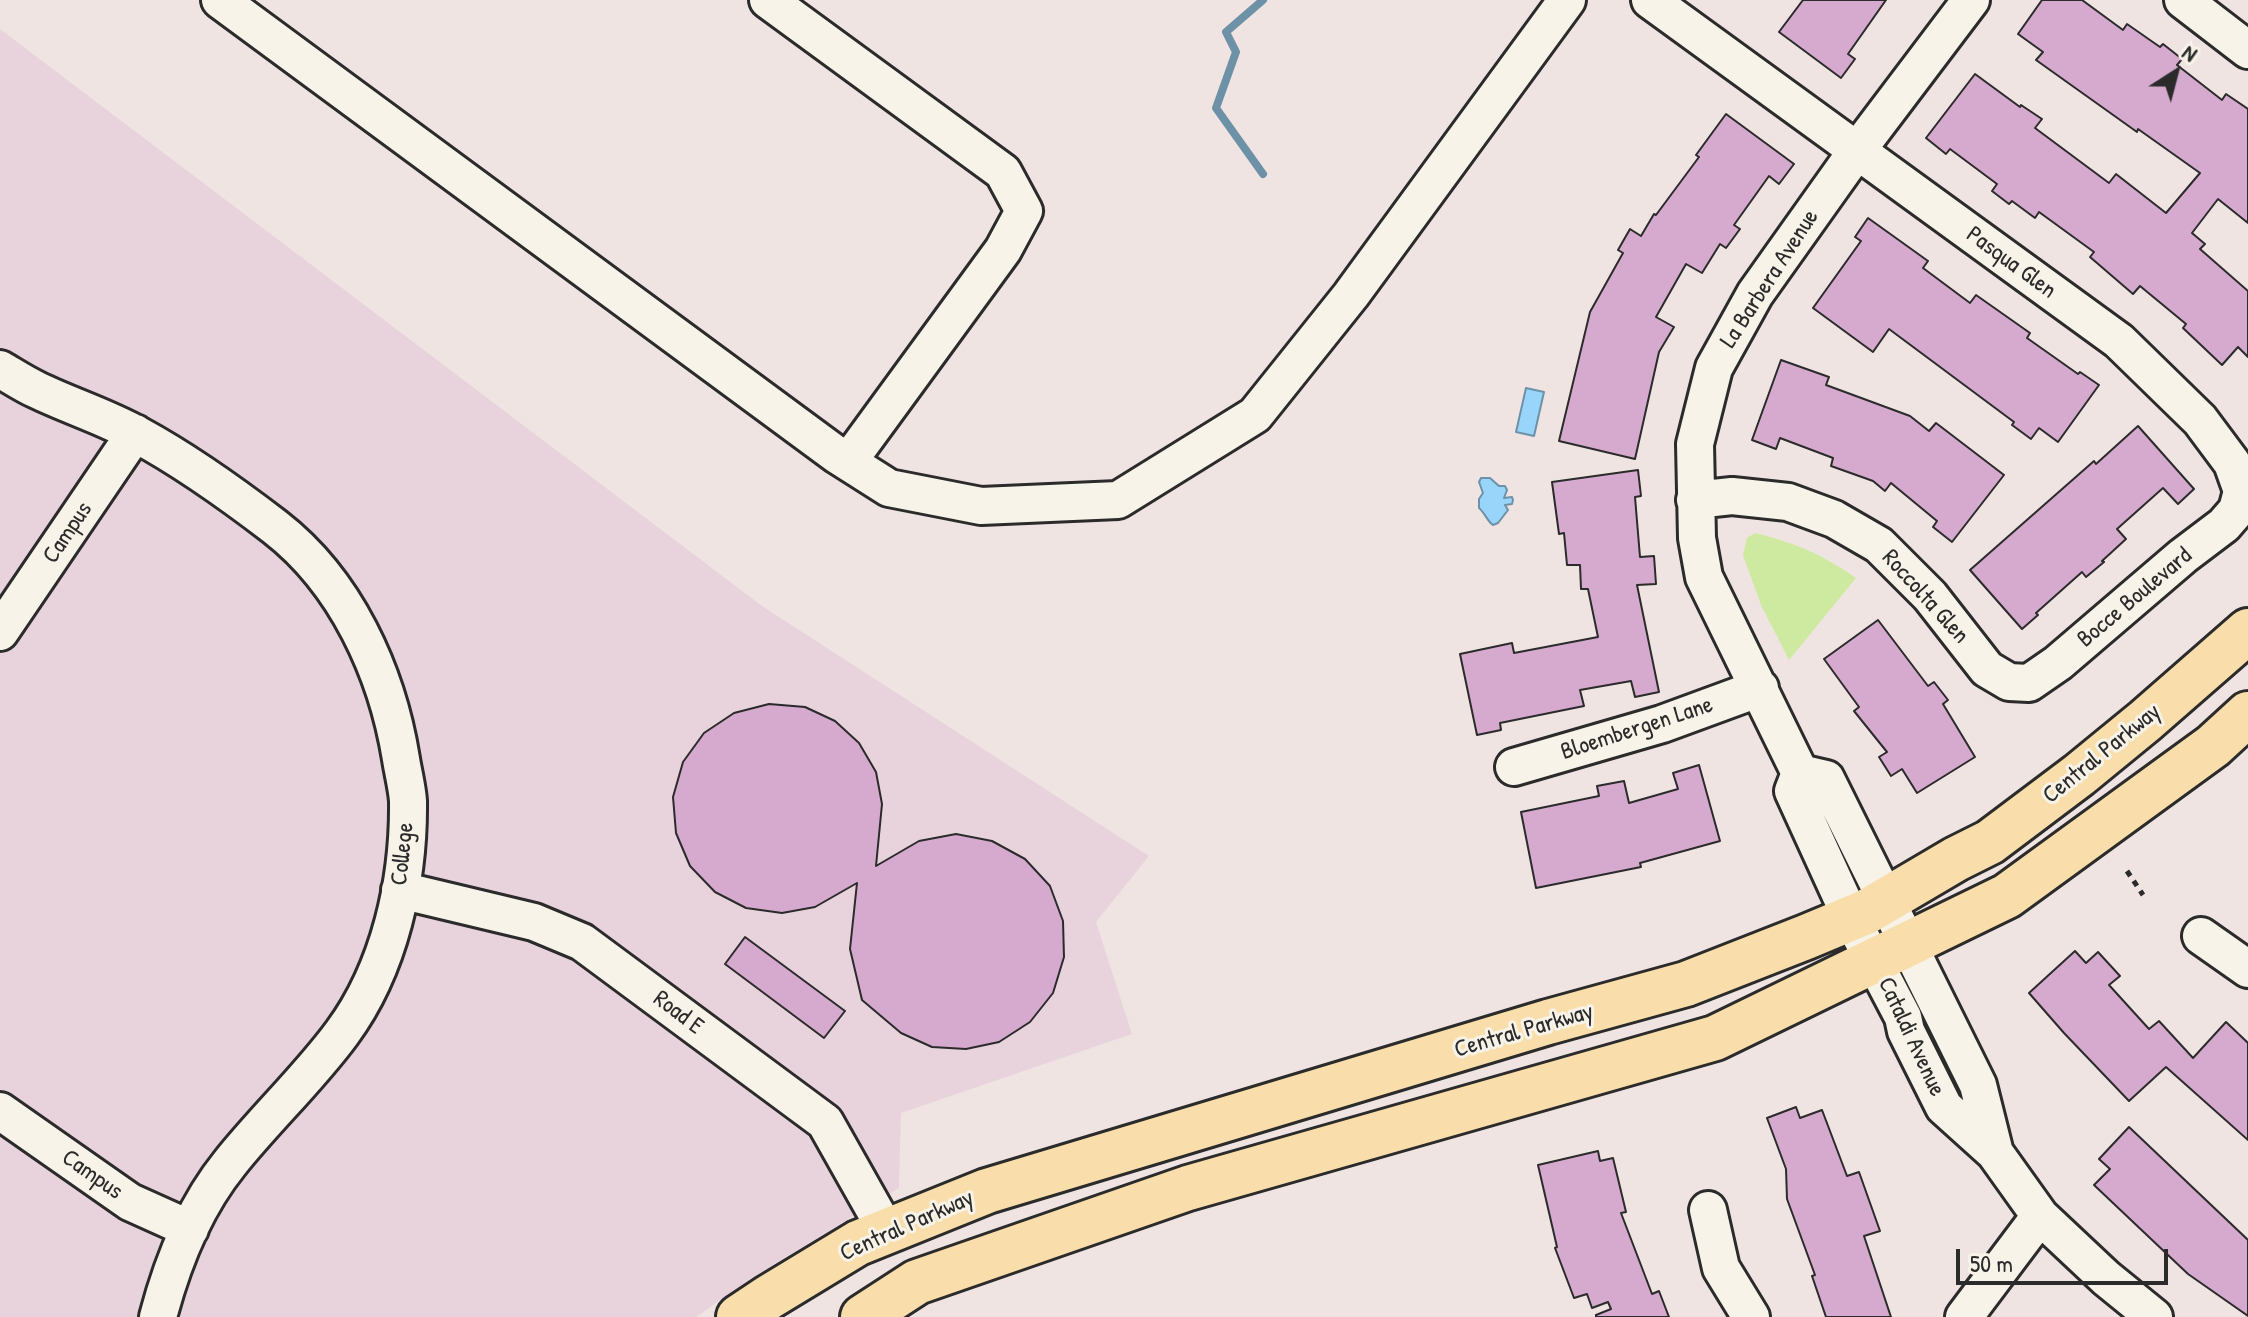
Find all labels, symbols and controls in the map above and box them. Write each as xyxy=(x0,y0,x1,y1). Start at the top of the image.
north arrow xyxy=(2136,32,2216,112)
text: N xyxy=(2177,37,2204,68)
street label: La Barbera Avenue xyxy=(1715,204,1825,354)
street label: Pasqua Glen xyxy=(1960,221,2062,305)
street label: Campus xyxy=(37,497,99,569)
street label: Bocce Boulevard xyxy=(2072,542,2198,654)
street label: Roccolta Glen xyxy=(1875,544,1975,650)
street label: Bloembergen Lane xyxy=(1557,691,1717,767)
street label: Central Parkway xyxy=(2037,698,2167,810)
street label: College xyxy=(385,821,421,887)
street label: Cataldi Avenue xyxy=(1871,973,1951,1101)
street label: Road E xyxy=(647,985,709,1041)
street label: Central Parkway xyxy=(1451,997,1597,1065)
street label: Campus xyxy=(56,1144,128,1206)
street label: Central Parkway xyxy=(836,1184,978,1268)
scale bar xyxy=(1960,1233,2172,1283)
text: 50 m xyxy=(1970,1247,2013,1279)

